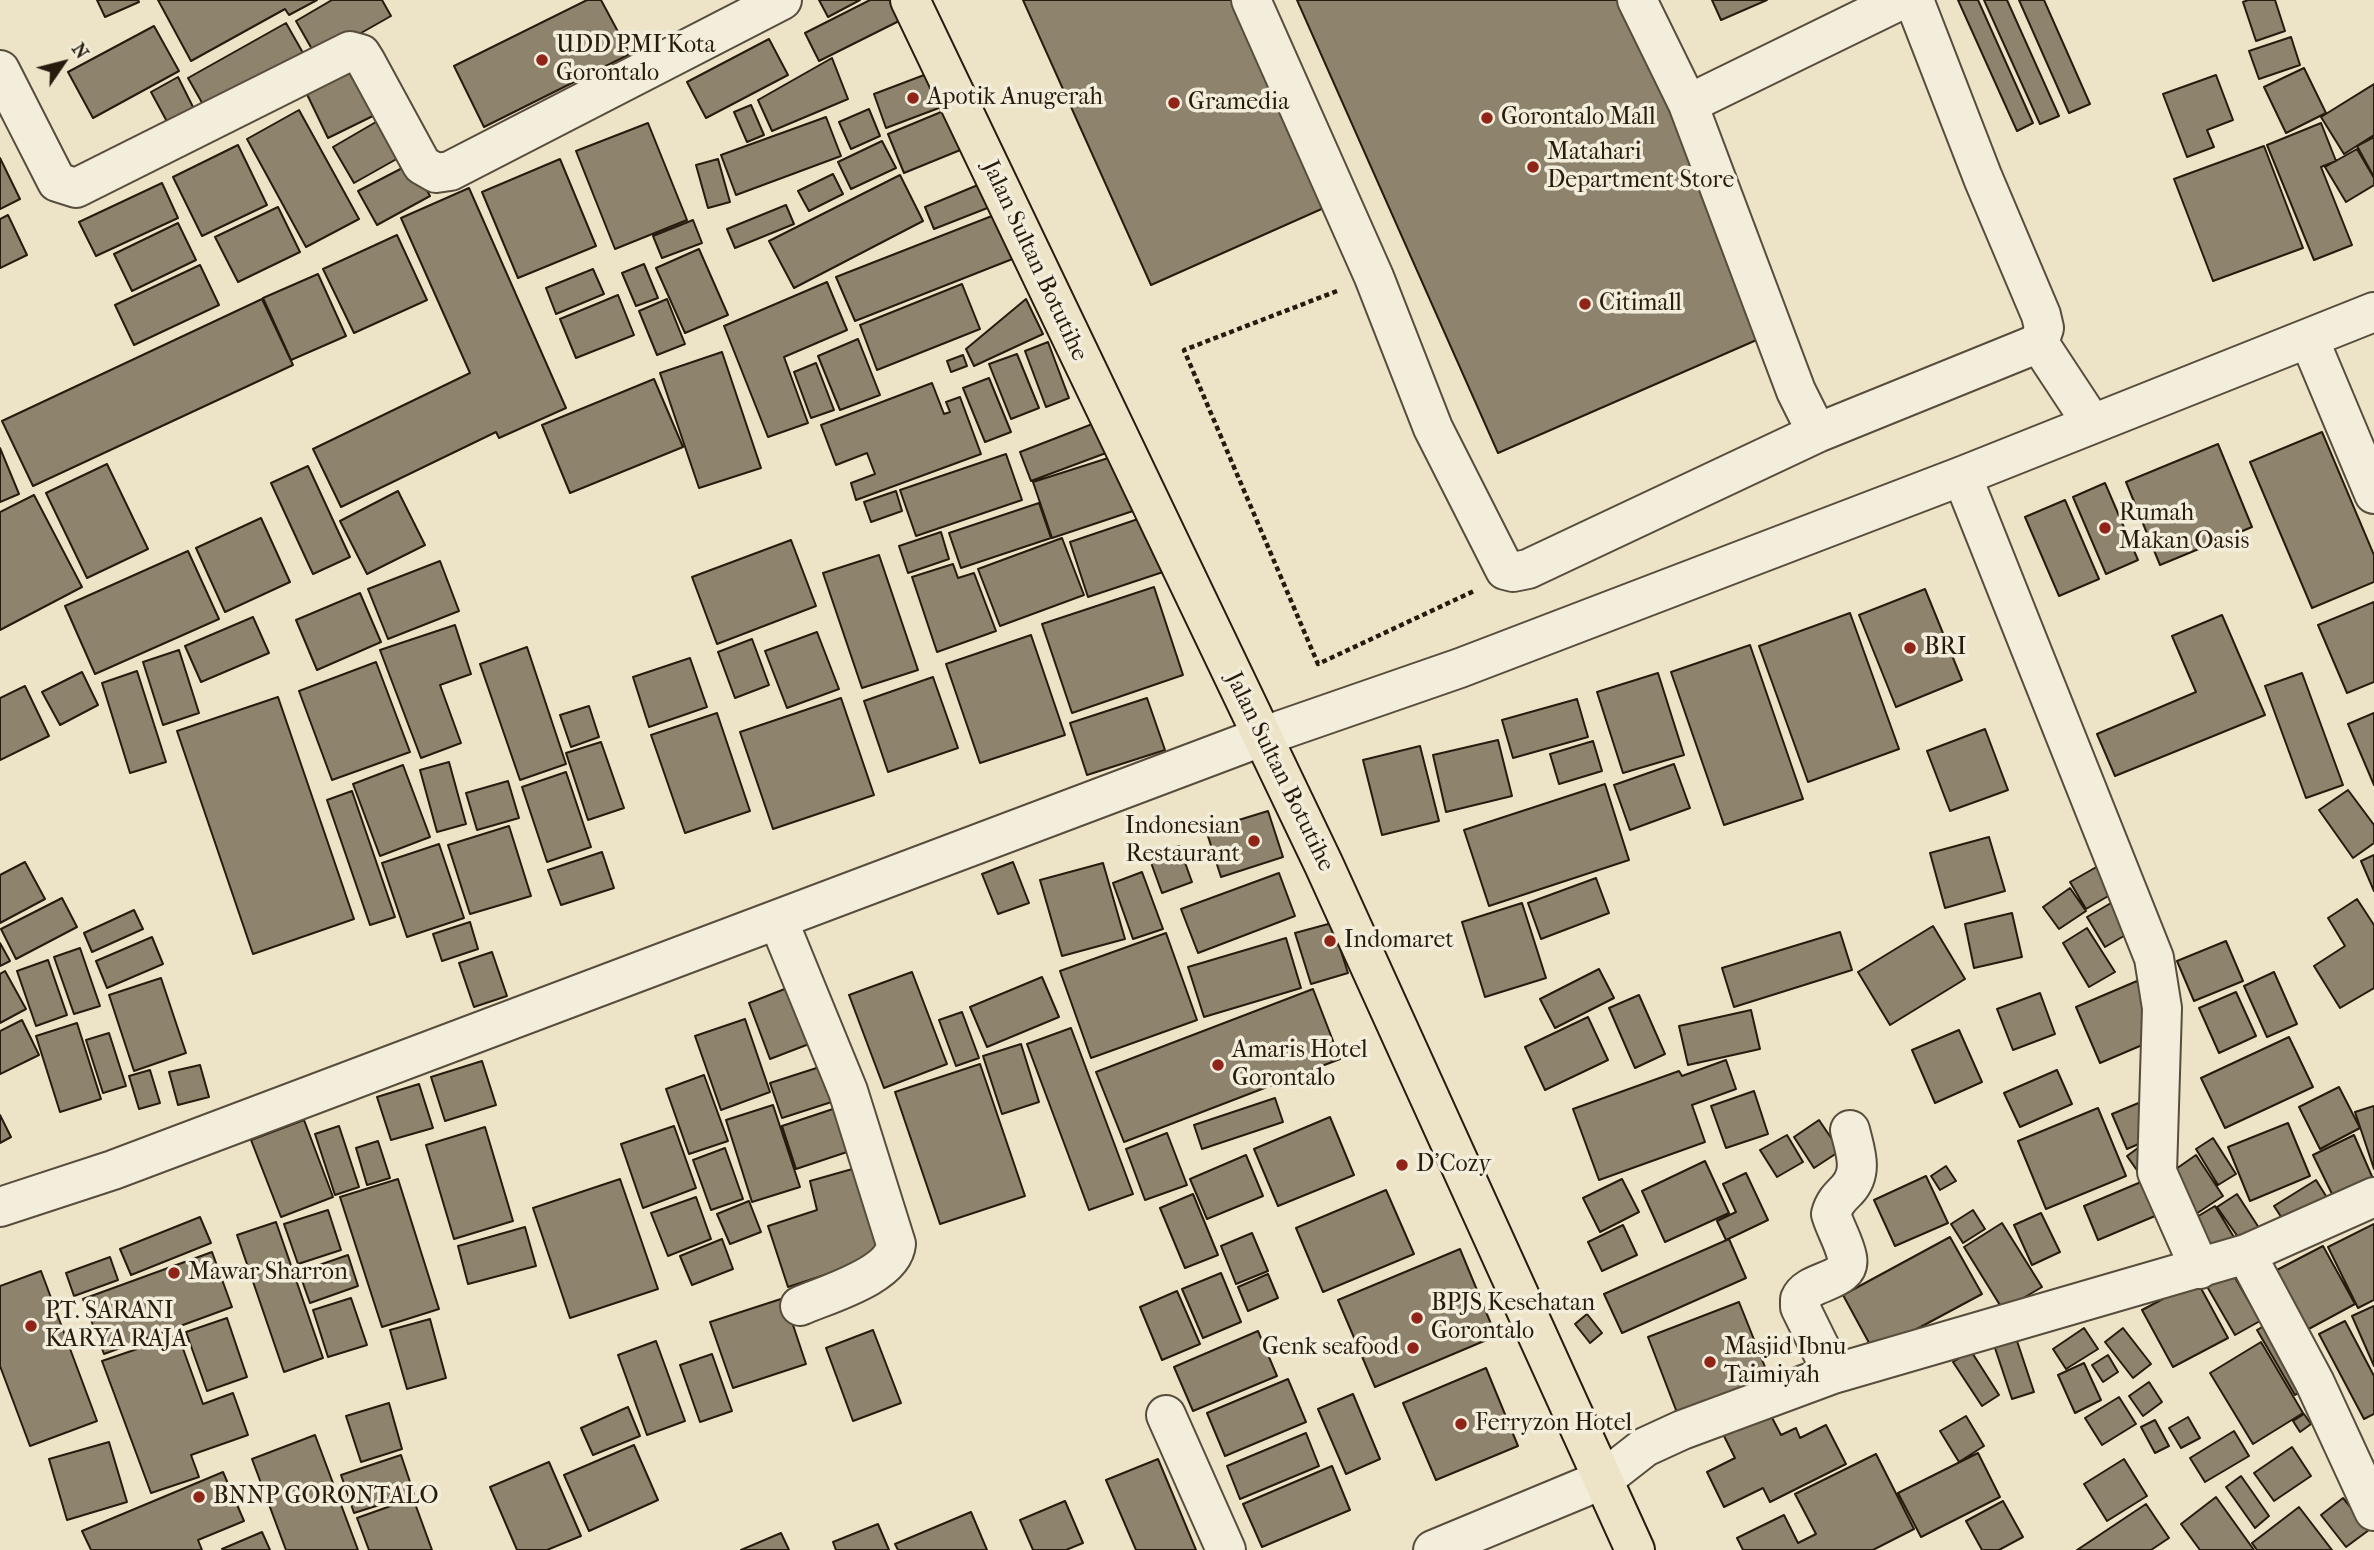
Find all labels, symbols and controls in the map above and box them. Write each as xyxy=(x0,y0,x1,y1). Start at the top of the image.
north arrow xyxy=(28,28,98,98)
place label: UDD PMI Kota Gorontalo xyxy=(556,32,716,88)
text: N xyxy=(67,39,93,63)
marker: UDD PMI Kota Gorontalo xyxy=(534,52,550,68)
place label: Apotik Anugerah xyxy=(927,84,1103,112)
place label: Gramedia xyxy=(1188,89,1289,117)
marker: Apotik Anugerah xyxy=(905,90,921,106)
marker: Gramedia xyxy=(1166,95,1182,111)
place label: Gorontalo Mall xyxy=(1501,104,1656,132)
marker: Gorontalo Mall xyxy=(1479,110,1495,126)
place label: Matahari Department Store xyxy=(1547,139,1734,195)
street label: Jalan Sultan Botutihe xyxy=(975,156,1093,366)
marker: Matahari Department Store xyxy=(1525,159,1541,175)
place label: Citimall xyxy=(1599,290,1682,318)
marker: Citimall xyxy=(1577,296,1593,312)
place label: Rumah Makan Oasis xyxy=(2119,500,2249,556)
marker: Rumah Makan Oasis xyxy=(2097,520,2113,536)
place label: BRI xyxy=(1924,634,1966,662)
marker: BRI xyxy=(1902,640,1918,656)
street label: Jalan Sultan Botutihe xyxy=(1218,668,1340,876)
place label: Indonesian Restaurant xyxy=(1125,813,1240,869)
marker: Indonesian Restaurant xyxy=(1246,833,1262,849)
place label: Indomaret xyxy=(1344,927,1454,955)
marker: Indomaret xyxy=(1322,933,1338,949)
place label: Amaris Hotel Gorontalo xyxy=(1232,1037,1368,1093)
marker: Amaris Hotel Gorontalo xyxy=(1210,1057,1226,1073)
place label: D'Cozy xyxy=(1416,1151,1491,1179)
marker: D'Cozy xyxy=(1394,1157,1410,1173)
place label: Mawar Sharron xyxy=(188,1259,348,1287)
marker: Mawar Sharron xyxy=(166,1265,182,1281)
place label: BPJS Kesehatan Gorontalo xyxy=(1431,1290,1595,1346)
place label: PT. SARANI KARYA RAJA xyxy=(45,1298,187,1354)
marker: BPJS Kesehatan Gorontalo xyxy=(1409,1310,1425,1326)
marker: PT. SARANI KARYA RAJA xyxy=(23,1318,39,1334)
place label: Genk seafood xyxy=(1262,1334,1399,1362)
place label: Masjid Ibnu Taimiyah xyxy=(1724,1334,1846,1390)
marker: Genk seafood xyxy=(1405,1340,1421,1356)
marker: Masjid Ibnu Taimiyah xyxy=(1702,1354,1718,1370)
place label: Ferryzon Hotel xyxy=(1475,1410,1632,1438)
marker: Ferryzon Hotel xyxy=(1453,1416,1469,1432)
place label: BNNP GORONTALO xyxy=(213,1483,438,1511)
marker: BNNP GORONTALO xyxy=(191,1489,207,1505)

